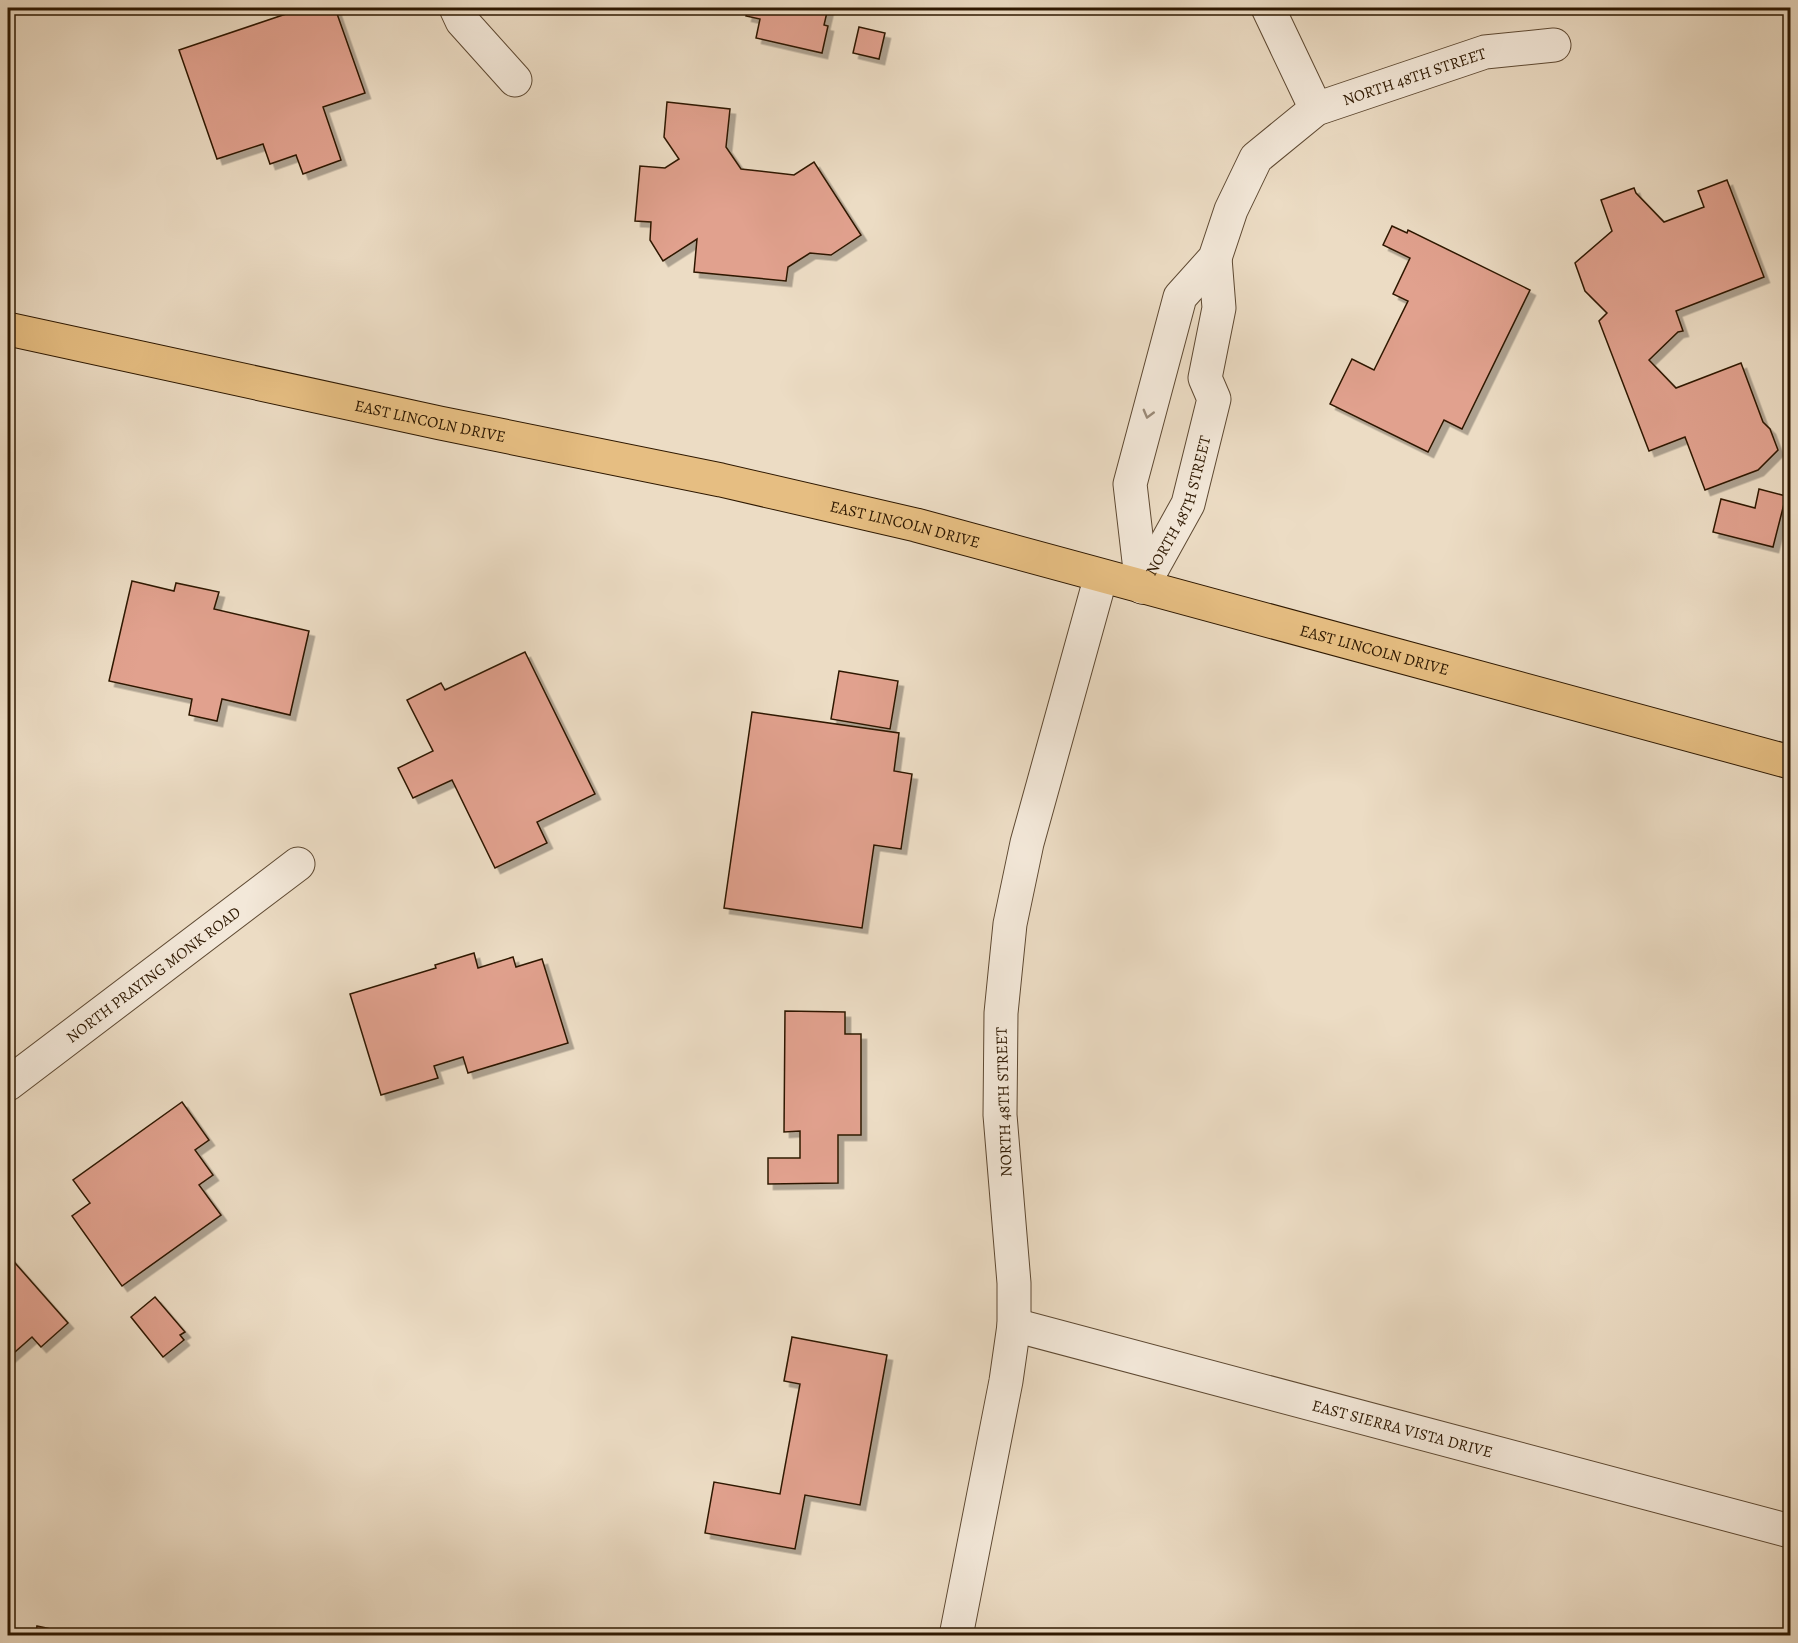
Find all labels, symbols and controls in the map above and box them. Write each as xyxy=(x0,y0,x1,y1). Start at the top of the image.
street label: NORTH 48TH STREET xyxy=(1340,42,1489,111)
street label: EAST LINCOLN DRIVE xyxy=(352,395,507,448)
one-way arrow xyxy=(1143,409,1156,419)
street label: NORTH 48TH STREET xyxy=(1141,433,1217,580)
street label: EAST LINCOLN DRIVE xyxy=(828,496,982,554)
street label: EAST LINCOLN DRIVE xyxy=(1297,620,1451,681)
street label: NORTH PRAYING MONK ROAD xyxy=(62,901,245,1048)
street label: NORTH 48TH STREET xyxy=(990,1026,1018,1177)
street label: EAST SIERRA VISTA DRIVE xyxy=(1310,1395,1495,1464)

